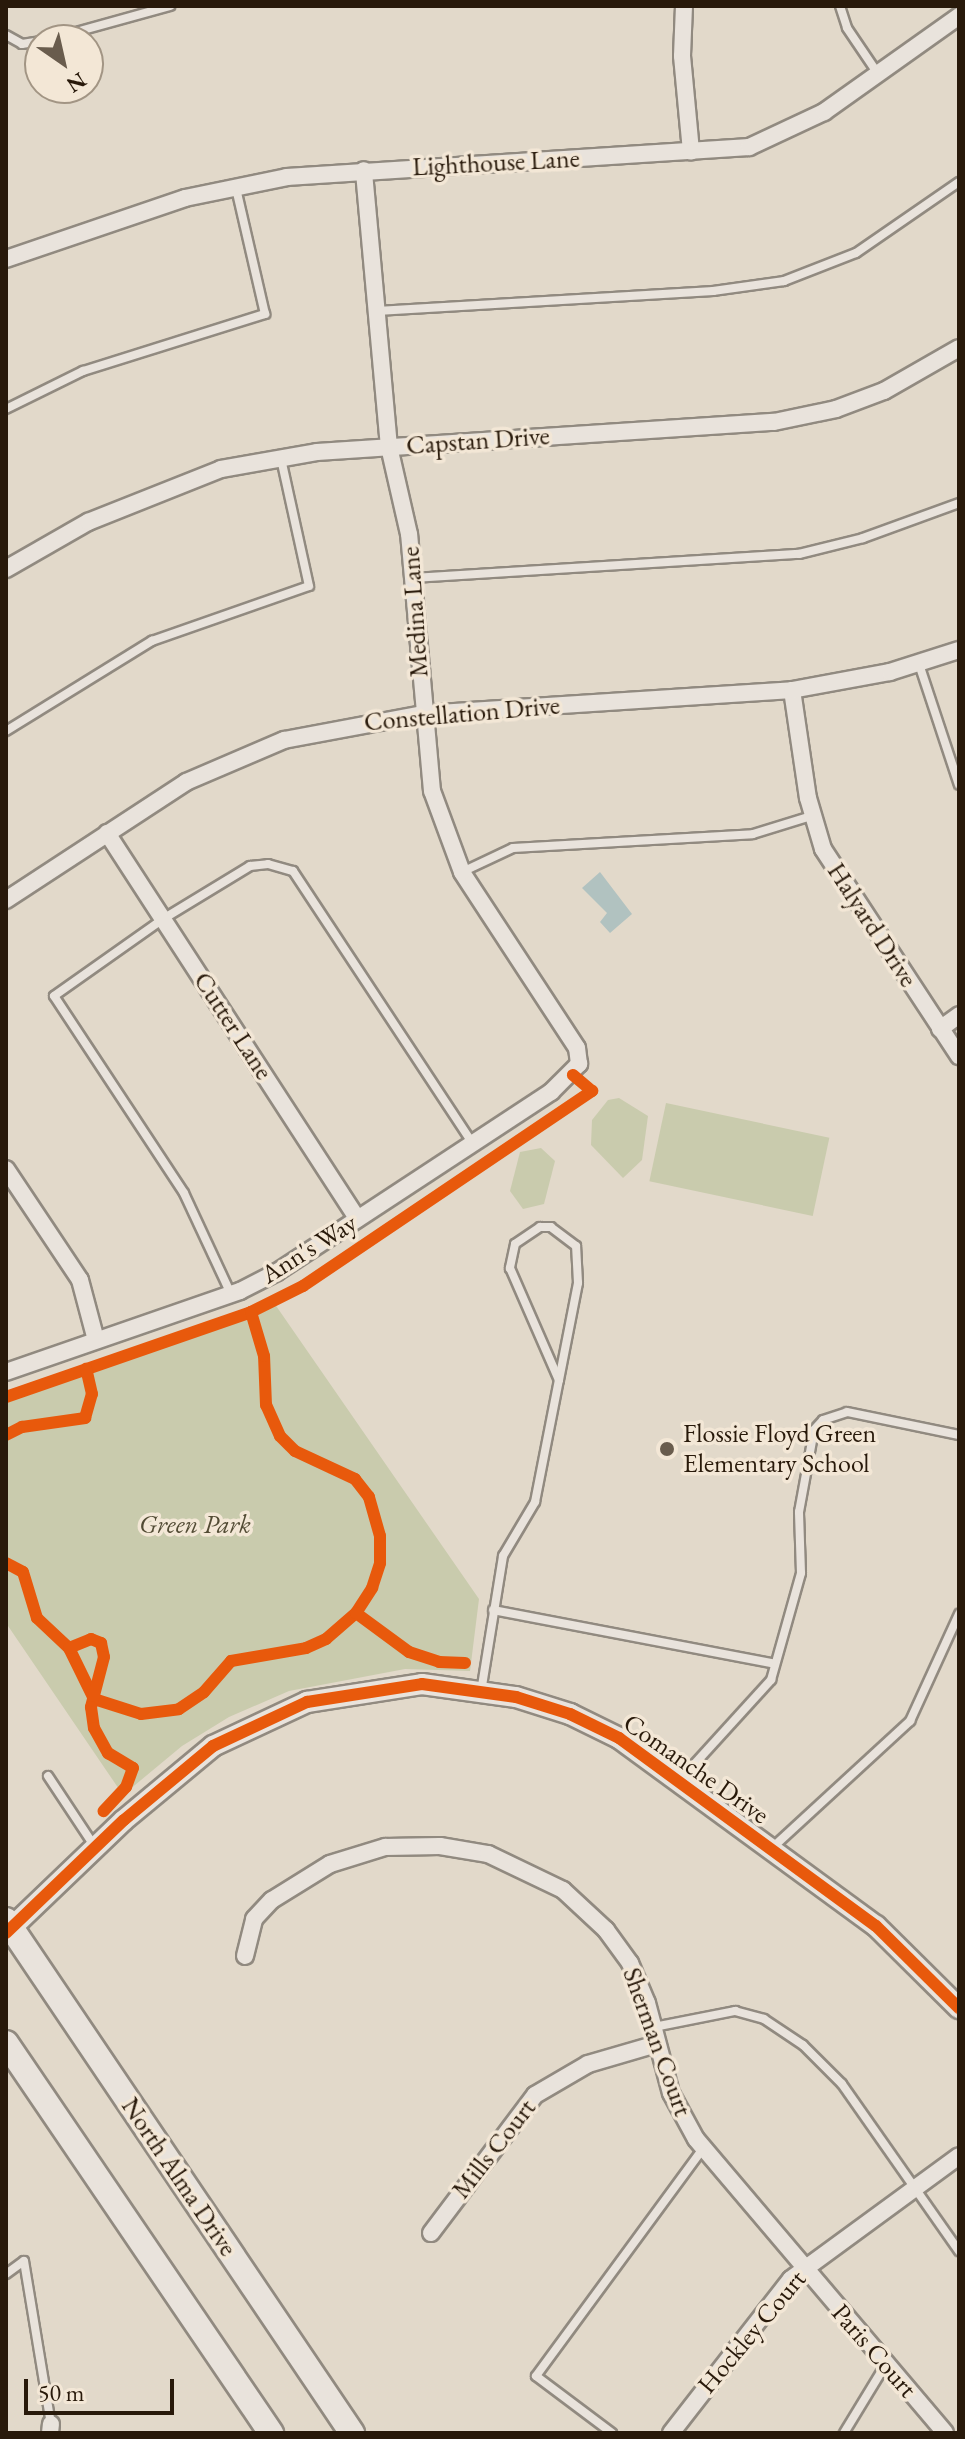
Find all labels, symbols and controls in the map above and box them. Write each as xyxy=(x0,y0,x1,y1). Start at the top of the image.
north arrow xyxy=(24,24,104,104)
text: N xyxy=(61,66,92,100)
street label: Lighthouse Lane xyxy=(412,143,580,183)
street label: Capstan Drive xyxy=(405,420,551,462)
street label: Medina Lane xyxy=(395,546,435,678)
street label: Constellation Drive xyxy=(363,690,561,738)
street label: Halyard Drive xyxy=(820,857,924,993)
street label: Cutter Lane xyxy=(187,966,279,1086)
street label: Ann's Way xyxy=(255,1207,363,1291)
place label: Flossie Floyd Green Elementary School xyxy=(683,1418,876,1480)
marker: Flossie Floyd Green Elementary School xyxy=(658,1440,676,1458)
park label: Green Park xyxy=(139,1509,251,1541)
street label: Comanche Drive xyxy=(617,1707,775,1831)
street label: Sherman Court xyxy=(616,1964,698,2120)
street label: North Alma Drive xyxy=(114,2092,244,2262)
street label: Mills Court xyxy=(445,2093,543,2205)
street label: Hockley Court xyxy=(691,2264,813,2400)
street label: Paris Court xyxy=(825,2298,923,2404)
scale bar xyxy=(28,2363,178,2413)
text: 50 m xyxy=(38,2377,85,2408)

